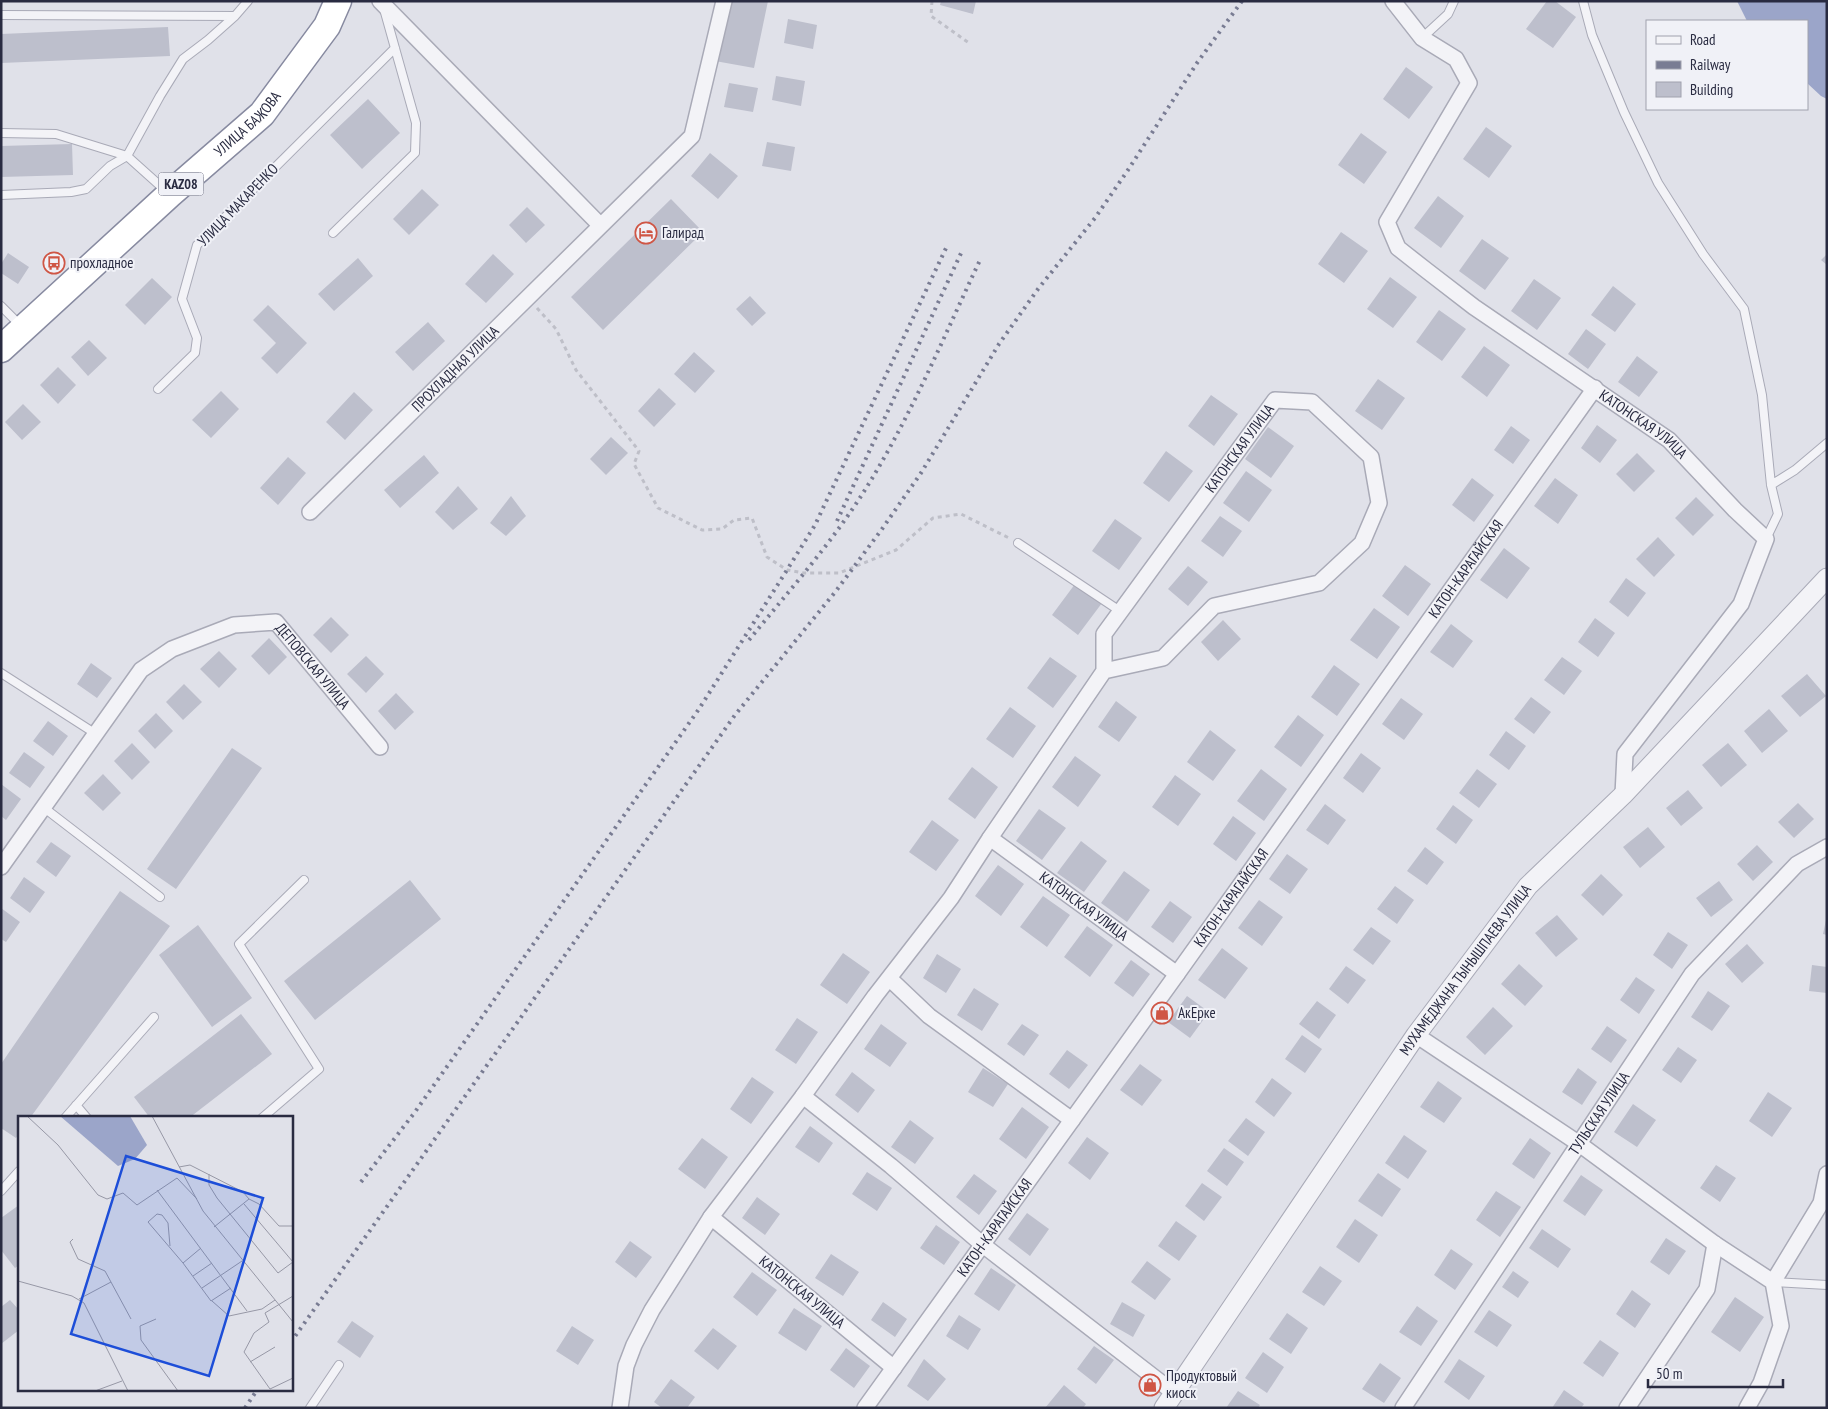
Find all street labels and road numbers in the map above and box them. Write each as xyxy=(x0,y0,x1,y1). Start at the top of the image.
street label: УЛИЦА БАЖОВА xyxy=(210,87,285,160)
street label: УЛИЦА МАКАРЕНКО xyxy=(193,159,282,250)
road number: KAZ08 xyxy=(158,172,204,195)
street label: ПРОХЛАДНАЯ УЛИЦА xyxy=(407,321,503,416)
street label: КАТОНСКАЯ УЛИЦА xyxy=(1596,385,1692,463)
street label: КАТОНСКАЯ УЛИЦА xyxy=(1201,399,1278,496)
street label: КАТОН-КАРАГАЙСКАЯ xyxy=(1424,516,1507,622)
street label: ДЕПОВСКАЯ УЛИЦА xyxy=(272,619,355,713)
street label: КАТОН-КАРАГАЙСКАЯ xyxy=(1189,845,1272,950)
street label: КАТОНСКАЯ УЛИЦА xyxy=(1036,867,1133,945)
street label: МУХАМЕДЖАНА ТЫНЫШПАЕВА УЛИЦА xyxy=(1395,879,1536,1059)
street label: ТУЛЬСКАЯ УЛИЦА xyxy=(1564,1067,1634,1158)
street label: КАТОН-КАРАГАЙСКАЯ xyxy=(953,1175,1036,1280)
street label: КАТОНСКАЯ УЛИЦА xyxy=(756,1251,850,1333)

